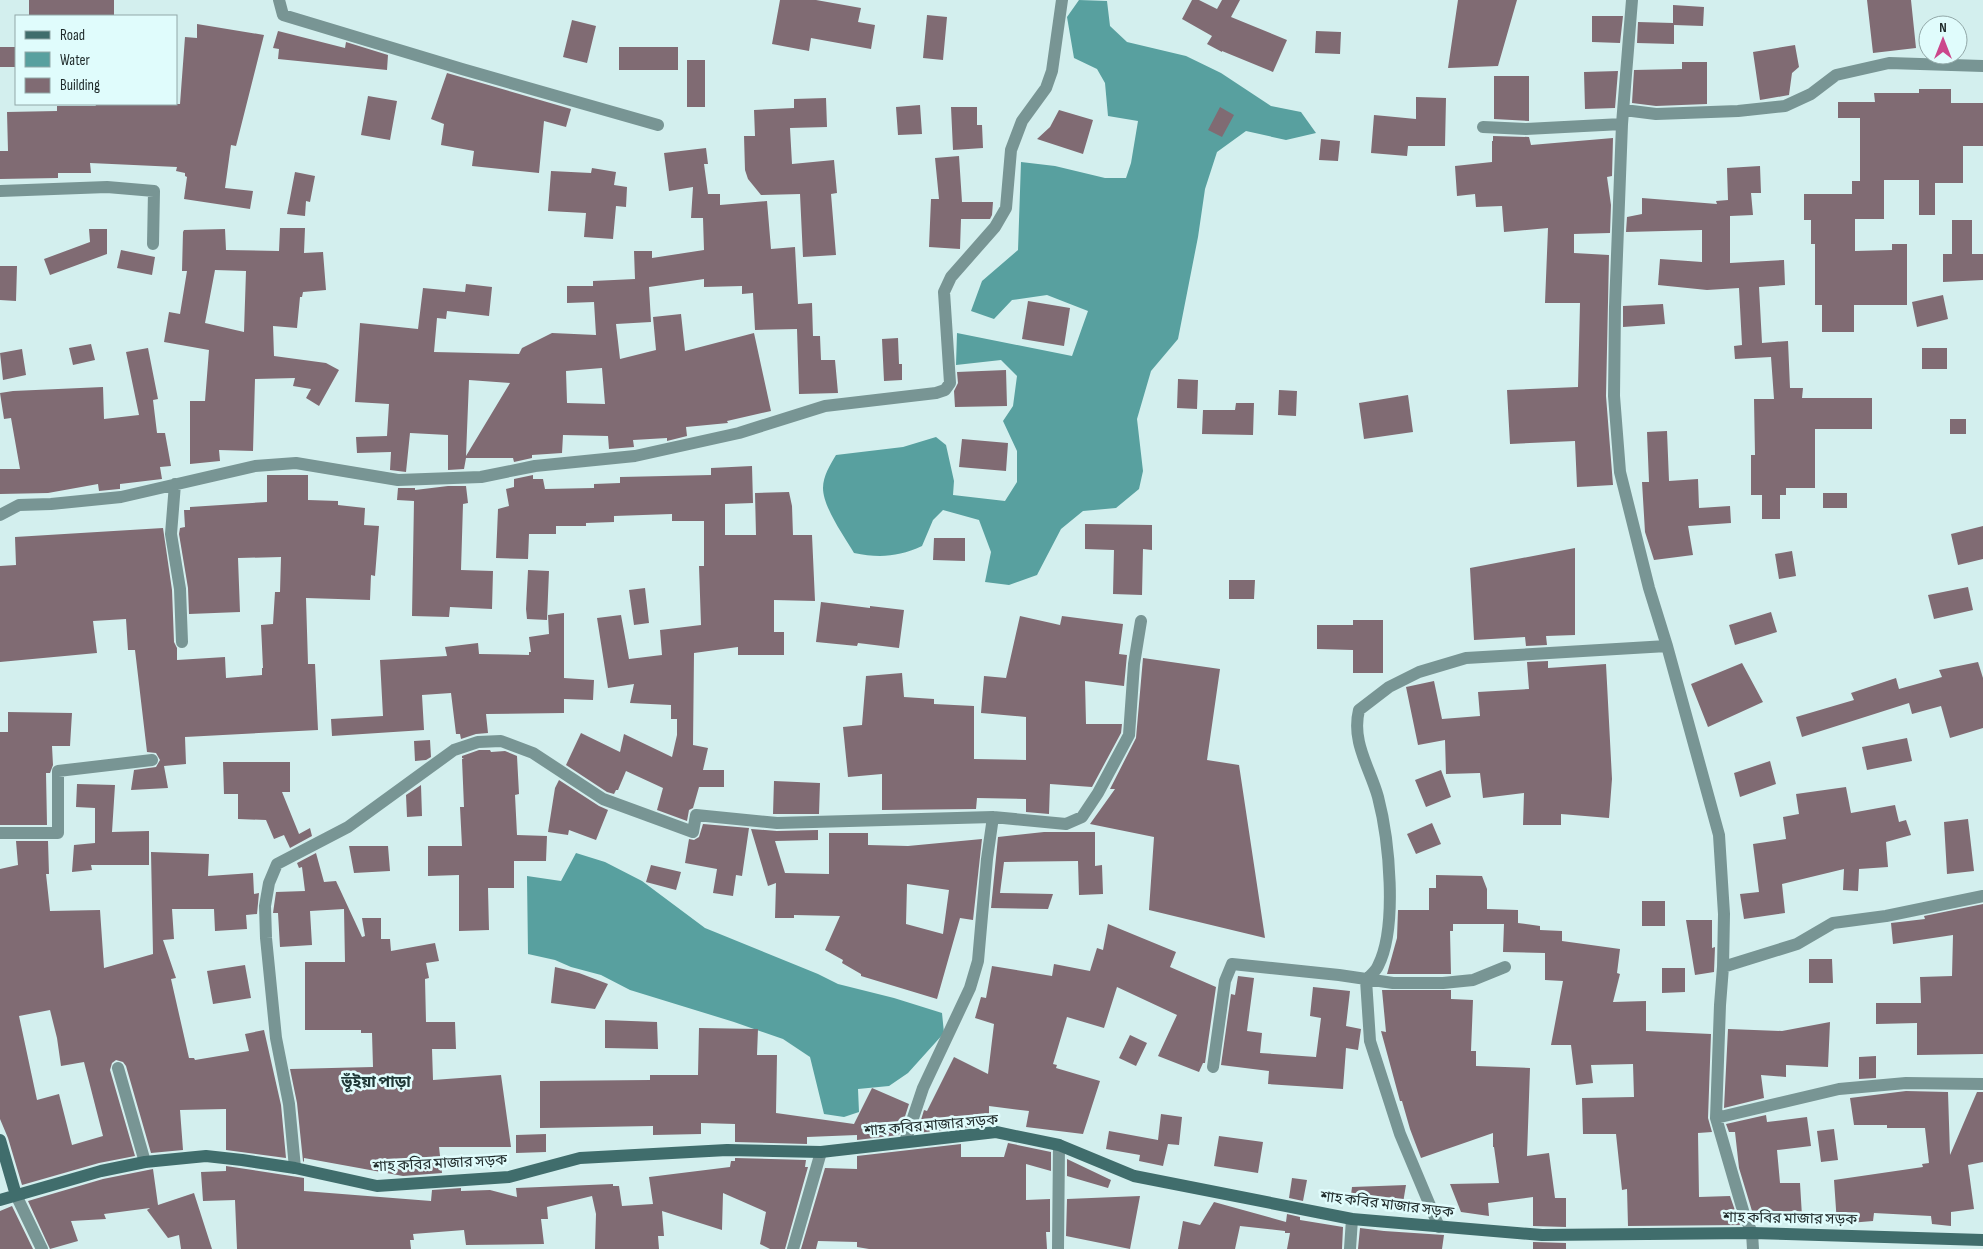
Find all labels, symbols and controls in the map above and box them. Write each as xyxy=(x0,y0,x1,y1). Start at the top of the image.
legend xyxy=(15,15,178,105)
north arrow xyxy=(1918,15,1968,65)
text: N xyxy=(1939,19,1947,36)
text: Road xyxy=(60,26,85,45)
text: Water xyxy=(60,51,91,70)
text: Building xyxy=(60,76,100,95)
district label: ভূঁইয়া পাড়া xyxy=(340,1072,411,1093)
street label: শাহ কবির মাজার সড়ক xyxy=(862,1110,1000,1141)
street label: শাহ কবির মাজার সড়ক xyxy=(371,1150,509,1177)
street label: শাহ কবির মাজার সড়ক xyxy=(1318,1187,1456,1222)
street label: শাহ কবির মাজার সড়ক xyxy=(1722,1208,1858,1229)

